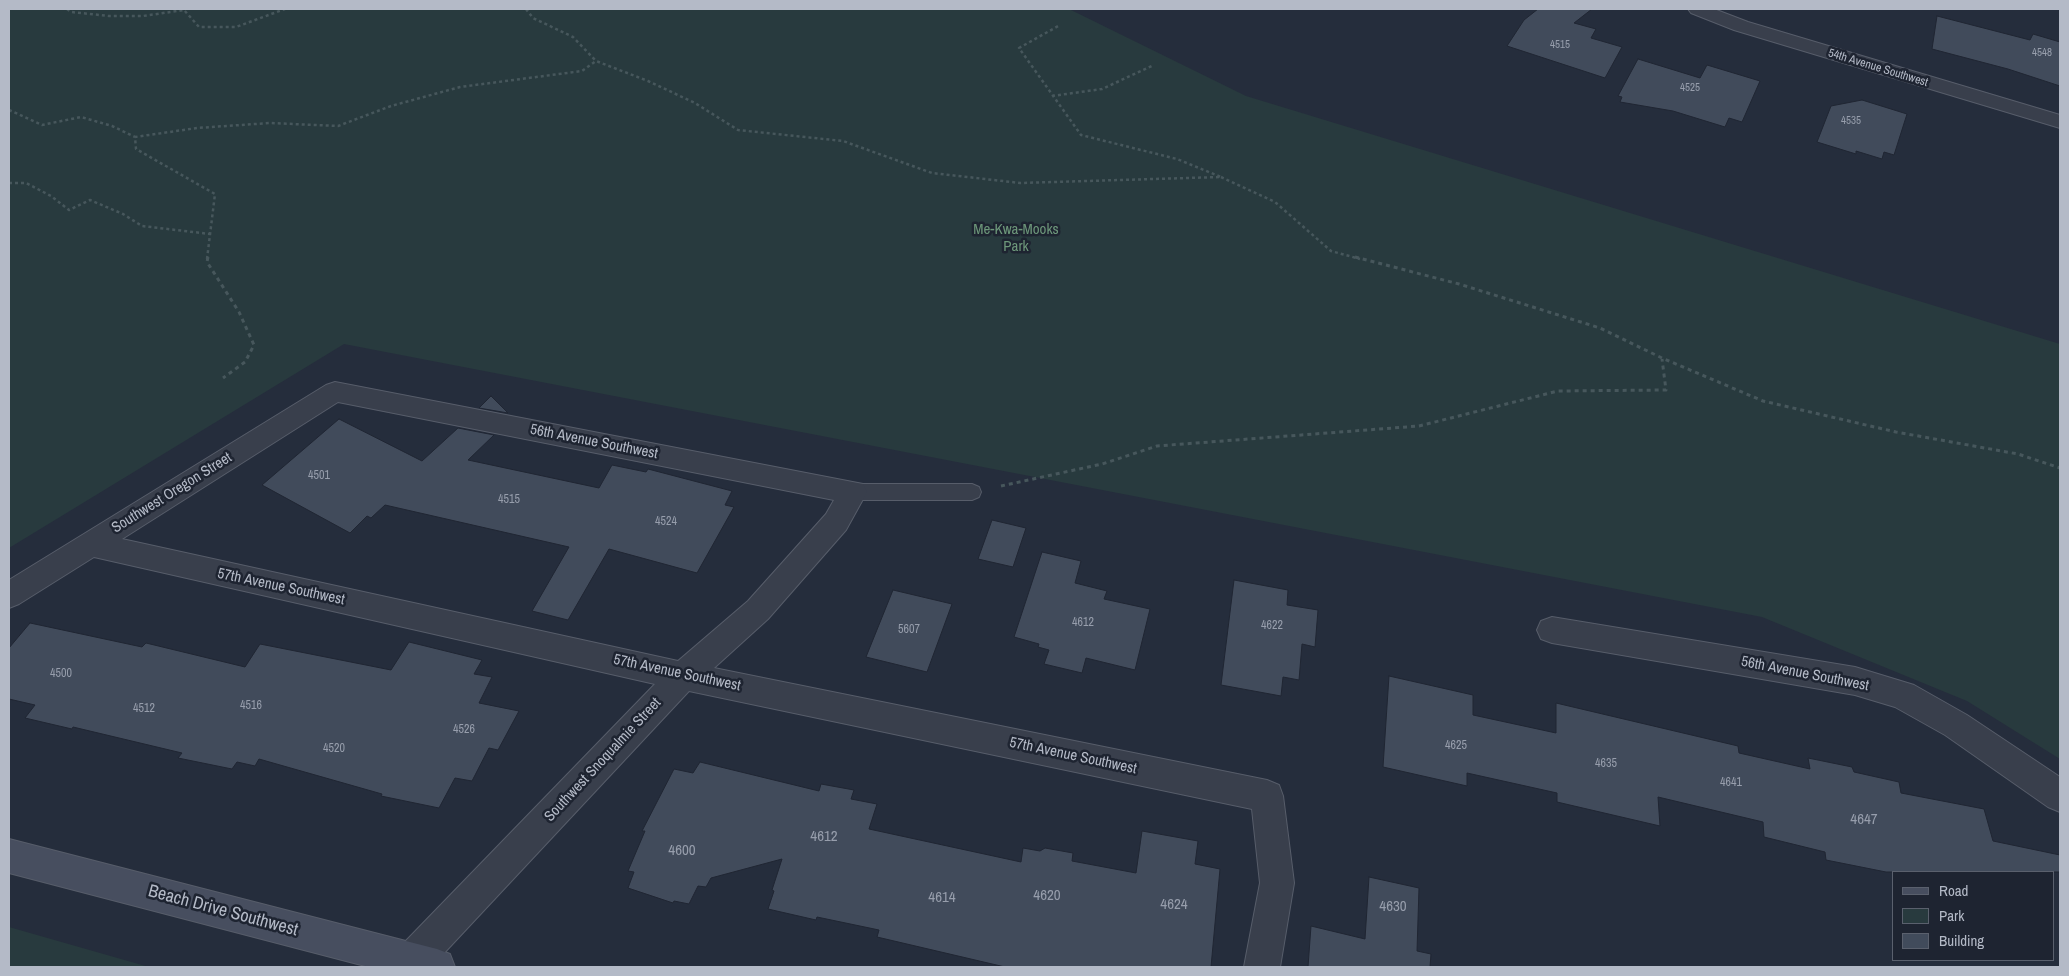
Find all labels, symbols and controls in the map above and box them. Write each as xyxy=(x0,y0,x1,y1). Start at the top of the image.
house number: 4515 xyxy=(1550,38,1570,52)
street label: 54th Avenue Southwest xyxy=(1826,46,1930,90)
house number: 4548 xyxy=(2032,46,2052,60)
house number: 4525 xyxy=(1680,81,1700,95)
house number: 4535 xyxy=(1841,114,1861,128)
park label: Me-Kwa-Mooks Park xyxy=(973,221,1059,256)
street label: 56th Avenue Southwest xyxy=(529,421,659,463)
street label: Southwest Oregon Street xyxy=(109,449,235,537)
house number: 4501 xyxy=(308,469,330,483)
house number: 4515 xyxy=(498,493,520,507)
house number: 4524 xyxy=(655,515,677,529)
street label: 57th Avenue Southwest xyxy=(216,565,346,609)
house number: 4612 xyxy=(1072,616,1094,630)
house number: 4622 xyxy=(1261,619,1283,633)
house number: 5607 xyxy=(898,623,920,637)
street label: 57th Avenue Southwest xyxy=(612,651,742,695)
street label: 56th Avenue Southwest xyxy=(1740,653,1870,695)
house number: 4500 xyxy=(50,667,72,681)
street label: Southwest Snoqualmie Street xyxy=(541,694,665,826)
house number: 4516 xyxy=(240,699,262,713)
house number: 4512 xyxy=(133,702,155,716)
house number: 4526 xyxy=(453,723,475,737)
street label: 57th Avenue Southwest xyxy=(1008,734,1138,778)
house number: 4625 xyxy=(1445,739,1467,753)
house number: 4520 xyxy=(323,742,345,756)
house number: 4635 xyxy=(1595,757,1617,771)
house number: 4641 xyxy=(1720,776,1742,790)
house number: 4647 xyxy=(1850,811,1878,829)
house number: 4612 xyxy=(810,828,838,846)
house number: 4600 xyxy=(668,842,696,860)
legend xyxy=(1892,871,2054,961)
text: Road xyxy=(1939,880,1968,901)
street label: Beach Drive Southwest xyxy=(146,881,300,941)
house number: 4620 xyxy=(1033,887,1061,905)
house number: 4614 xyxy=(928,889,956,907)
house number: 4624 xyxy=(1160,896,1188,914)
house number: 4630 xyxy=(1379,898,1407,916)
text: Park xyxy=(1939,905,1964,926)
text: Building xyxy=(1939,930,1984,951)

